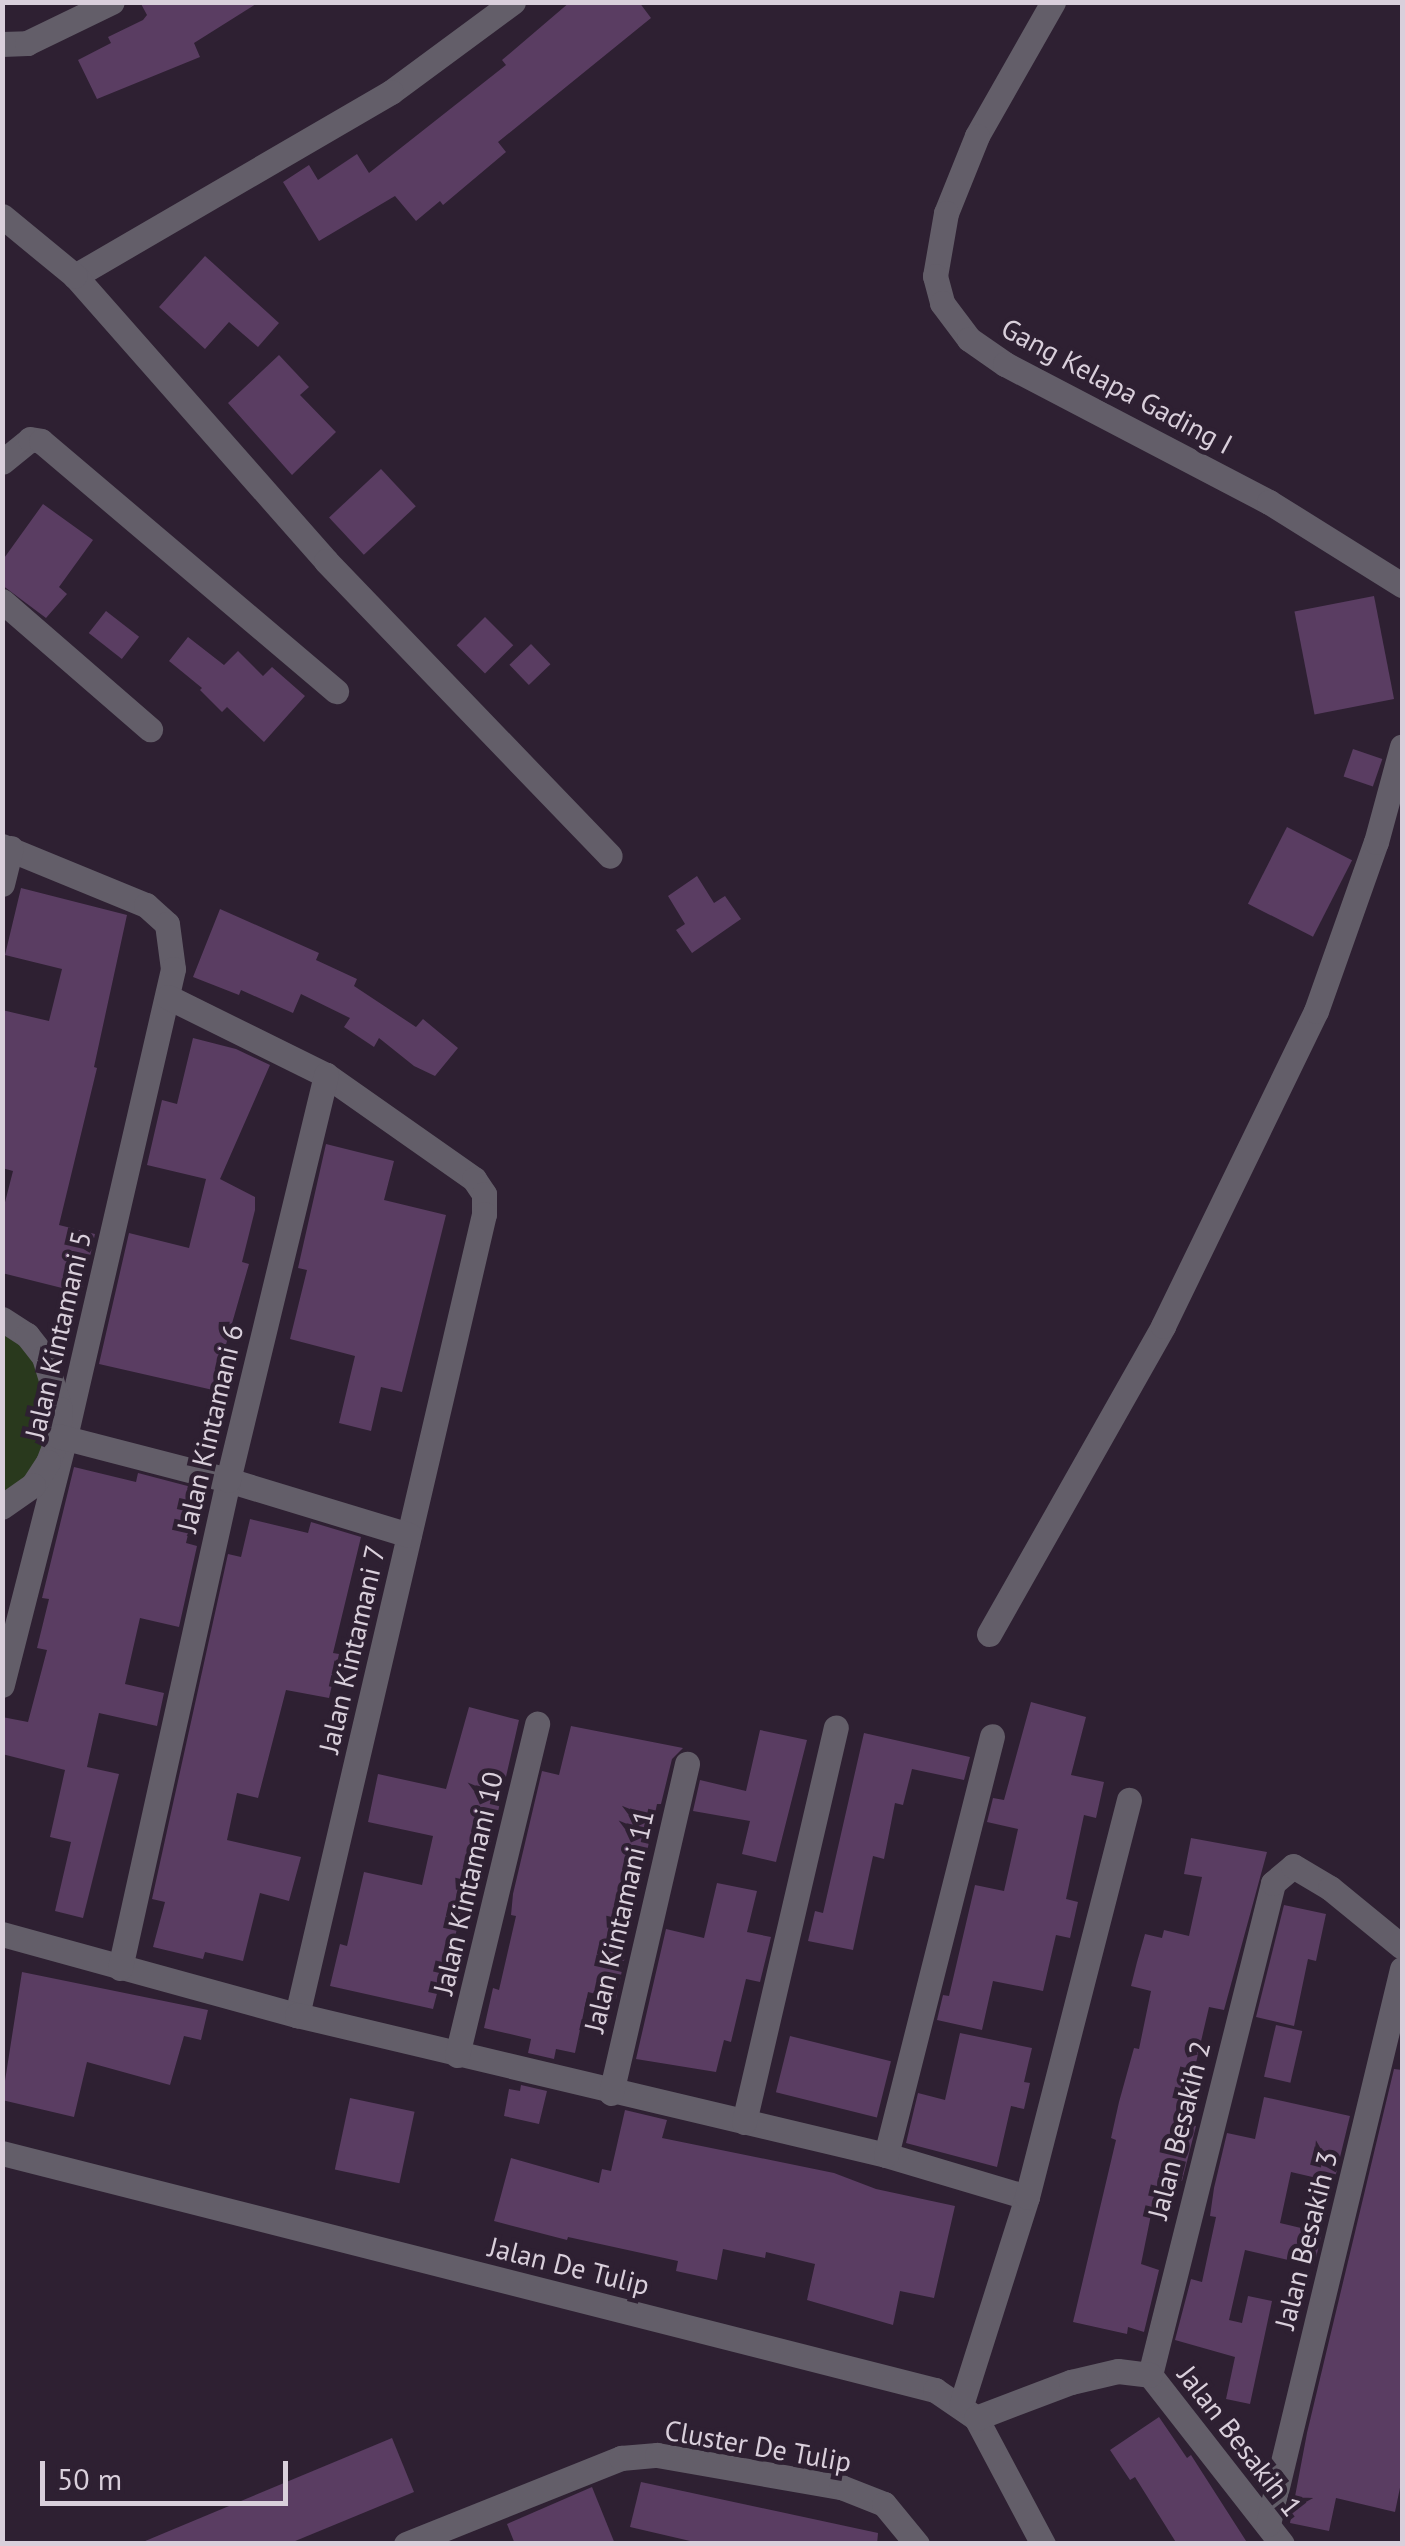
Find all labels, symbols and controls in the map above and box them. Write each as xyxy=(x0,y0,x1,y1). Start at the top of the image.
street label: Gang Kelapa Gading I xyxy=(996,311,1238,461)
street label: Jalan Kintamani 5 xyxy=(18,1228,98,1442)
street label: Jalan Kintamani 6 xyxy=(170,1321,250,1535)
street label: Jalan Kintamani 7 xyxy=(312,1542,392,1756)
street label: Jalan Kintamani 10 xyxy=(426,1768,510,1998)
street label: Jalan Kintamani 11 xyxy=(577,1806,661,2036)
street label: Jalan Besakih 2 xyxy=(1141,2038,1217,2222)
street label: Jalan Besakih 3 xyxy=(1268,2148,1344,2332)
street label: Jalan De Tulip xyxy=(485,2230,653,2302)
street label: Jalan Besakih 1 xyxy=(1171,2359,1309,2523)
street label: Cluster De Tulip xyxy=(662,2413,854,2479)
scale bar xyxy=(45,2441,292,2503)
text: 50 m xyxy=(57,2459,122,2498)

